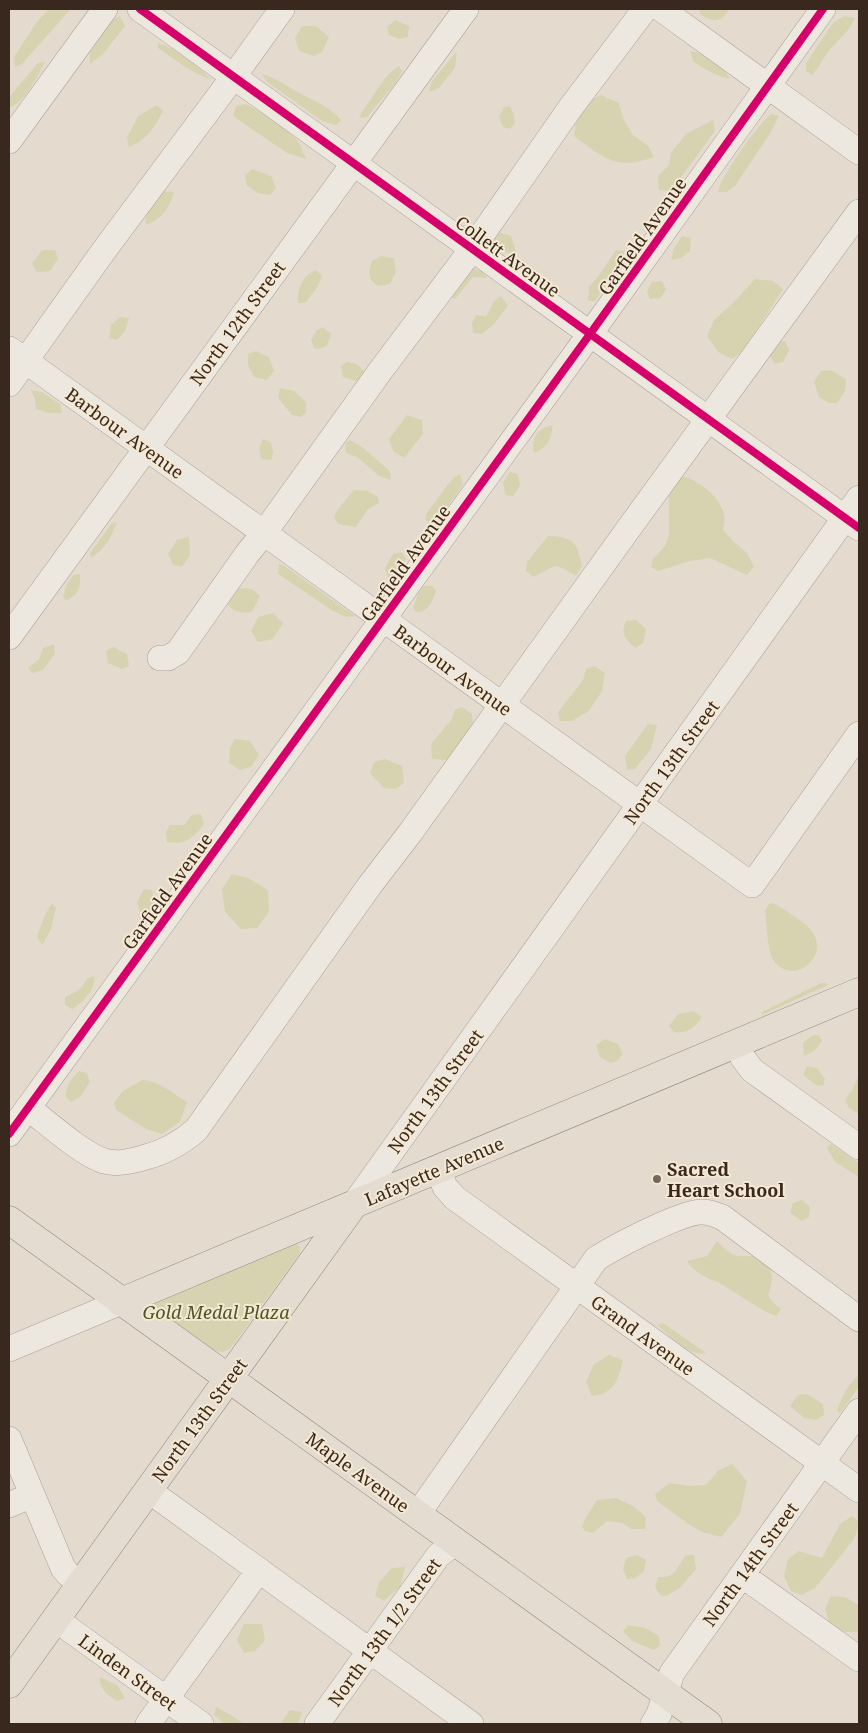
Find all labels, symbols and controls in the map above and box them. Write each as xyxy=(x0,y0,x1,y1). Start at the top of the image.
street label: Garfield Avenue xyxy=(592,172,692,300)
street label: Collett Avenue xyxy=(451,210,565,302)
street label: North 12th Street xyxy=(184,256,290,390)
street label: Barbour Avenue xyxy=(61,382,189,484)
street label: Garfield Avenue xyxy=(355,500,455,626)
street label: Barbour Avenue xyxy=(389,619,517,721)
street label: North 13th Street xyxy=(618,695,724,829)
street label: Garfield Avenue xyxy=(117,828,217,954)
street label: North 13th Street xyxy=(382,1024,488,1158)
street label: Lafayette Avenue xyxy=(361,1131,507,1211)
place label: Sacred Heart School xyxy=(667,1157,785,1202)
marker: Sacred Heart School xyxy=(651,1173,663,1185)
street label: Grand Avenue xyxy=(586,1289,700,1381)
park label: Gold Medal Plaza xyxy=(142,1300,290,1324)
street label: North 13th Street xyxy=(146,1353,252,1487)
street label: Maple Avenue xyxy=(301,1426,415,1518)
street label: North 14th Street xyxy=(697,1497,803,1631)
street label: North 13th 1/2 Street xyxy=(322,1553,446,1711)
street label: Linden Street xyxy=(74,1628,182,1716)

